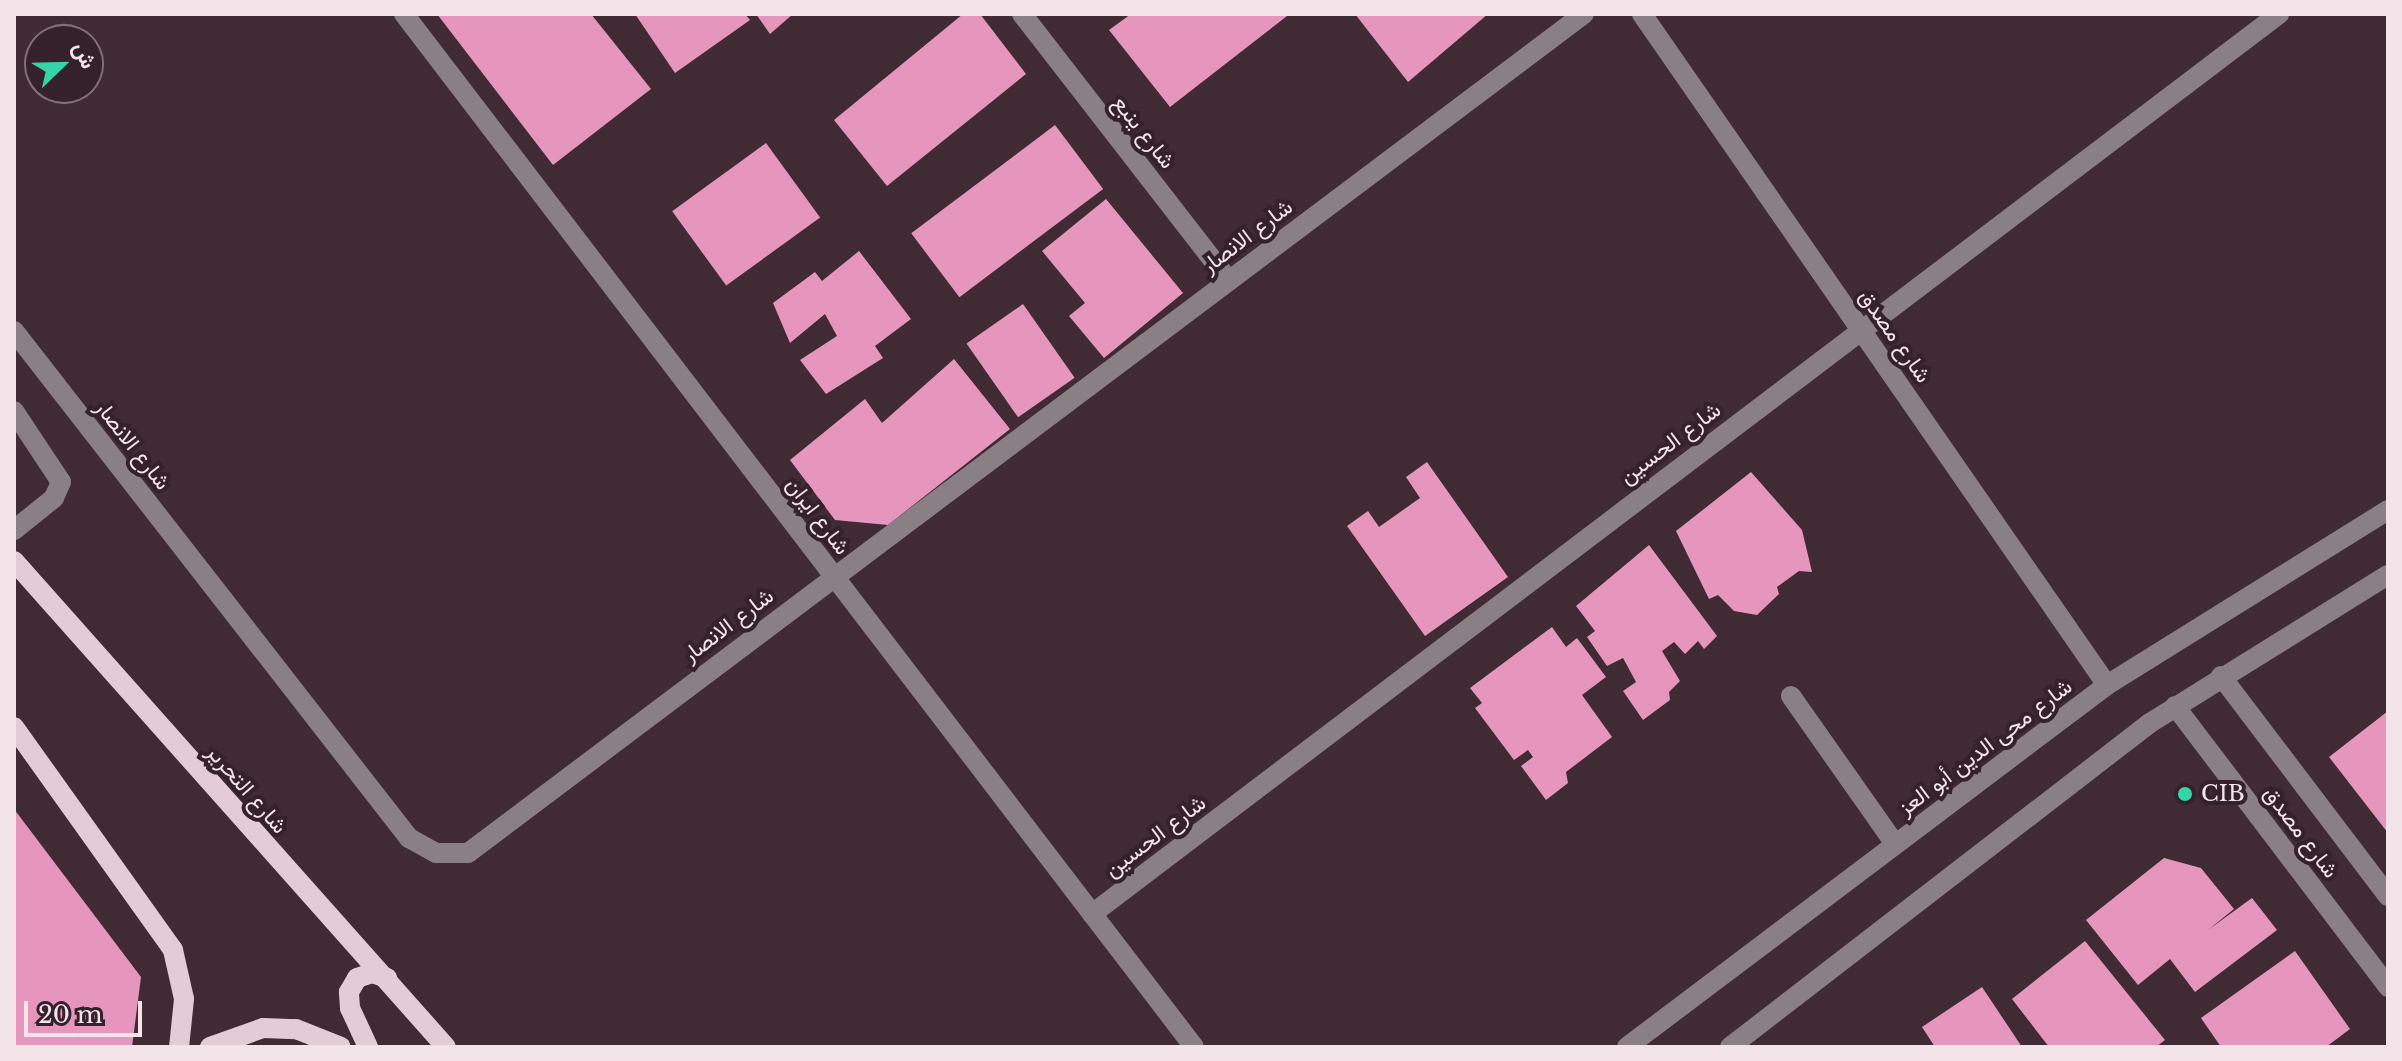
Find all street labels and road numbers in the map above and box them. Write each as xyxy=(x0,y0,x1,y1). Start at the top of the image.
street label: شارع ينبع xyxy=(1107,90,1181,174)
street label: شارع الانصار xyxy=(1196,193,1298,279)
street label: شارع مصدق xyxy=(1853,284,1937,388)
street label: شارع الانصار xyxy=(90,395,176,495)
street label: شارع الحسين xyxy=(1614,396,1726,490)
street label: شارع ايران xyxy=(780,472,856,560)
street label: شارع الانصار xyxy=(677,582,779,668)
street label: شارع محى الدين أبو العز xyxy=(1893,673,2077,821)
street label: شارع التحرير xyxy=(201,739,293,839)
street label: شارع مصدق xyxy=(2258,781,2344,883)
street label: شارع الحسين xyxy=(1099,789,1211,883)

